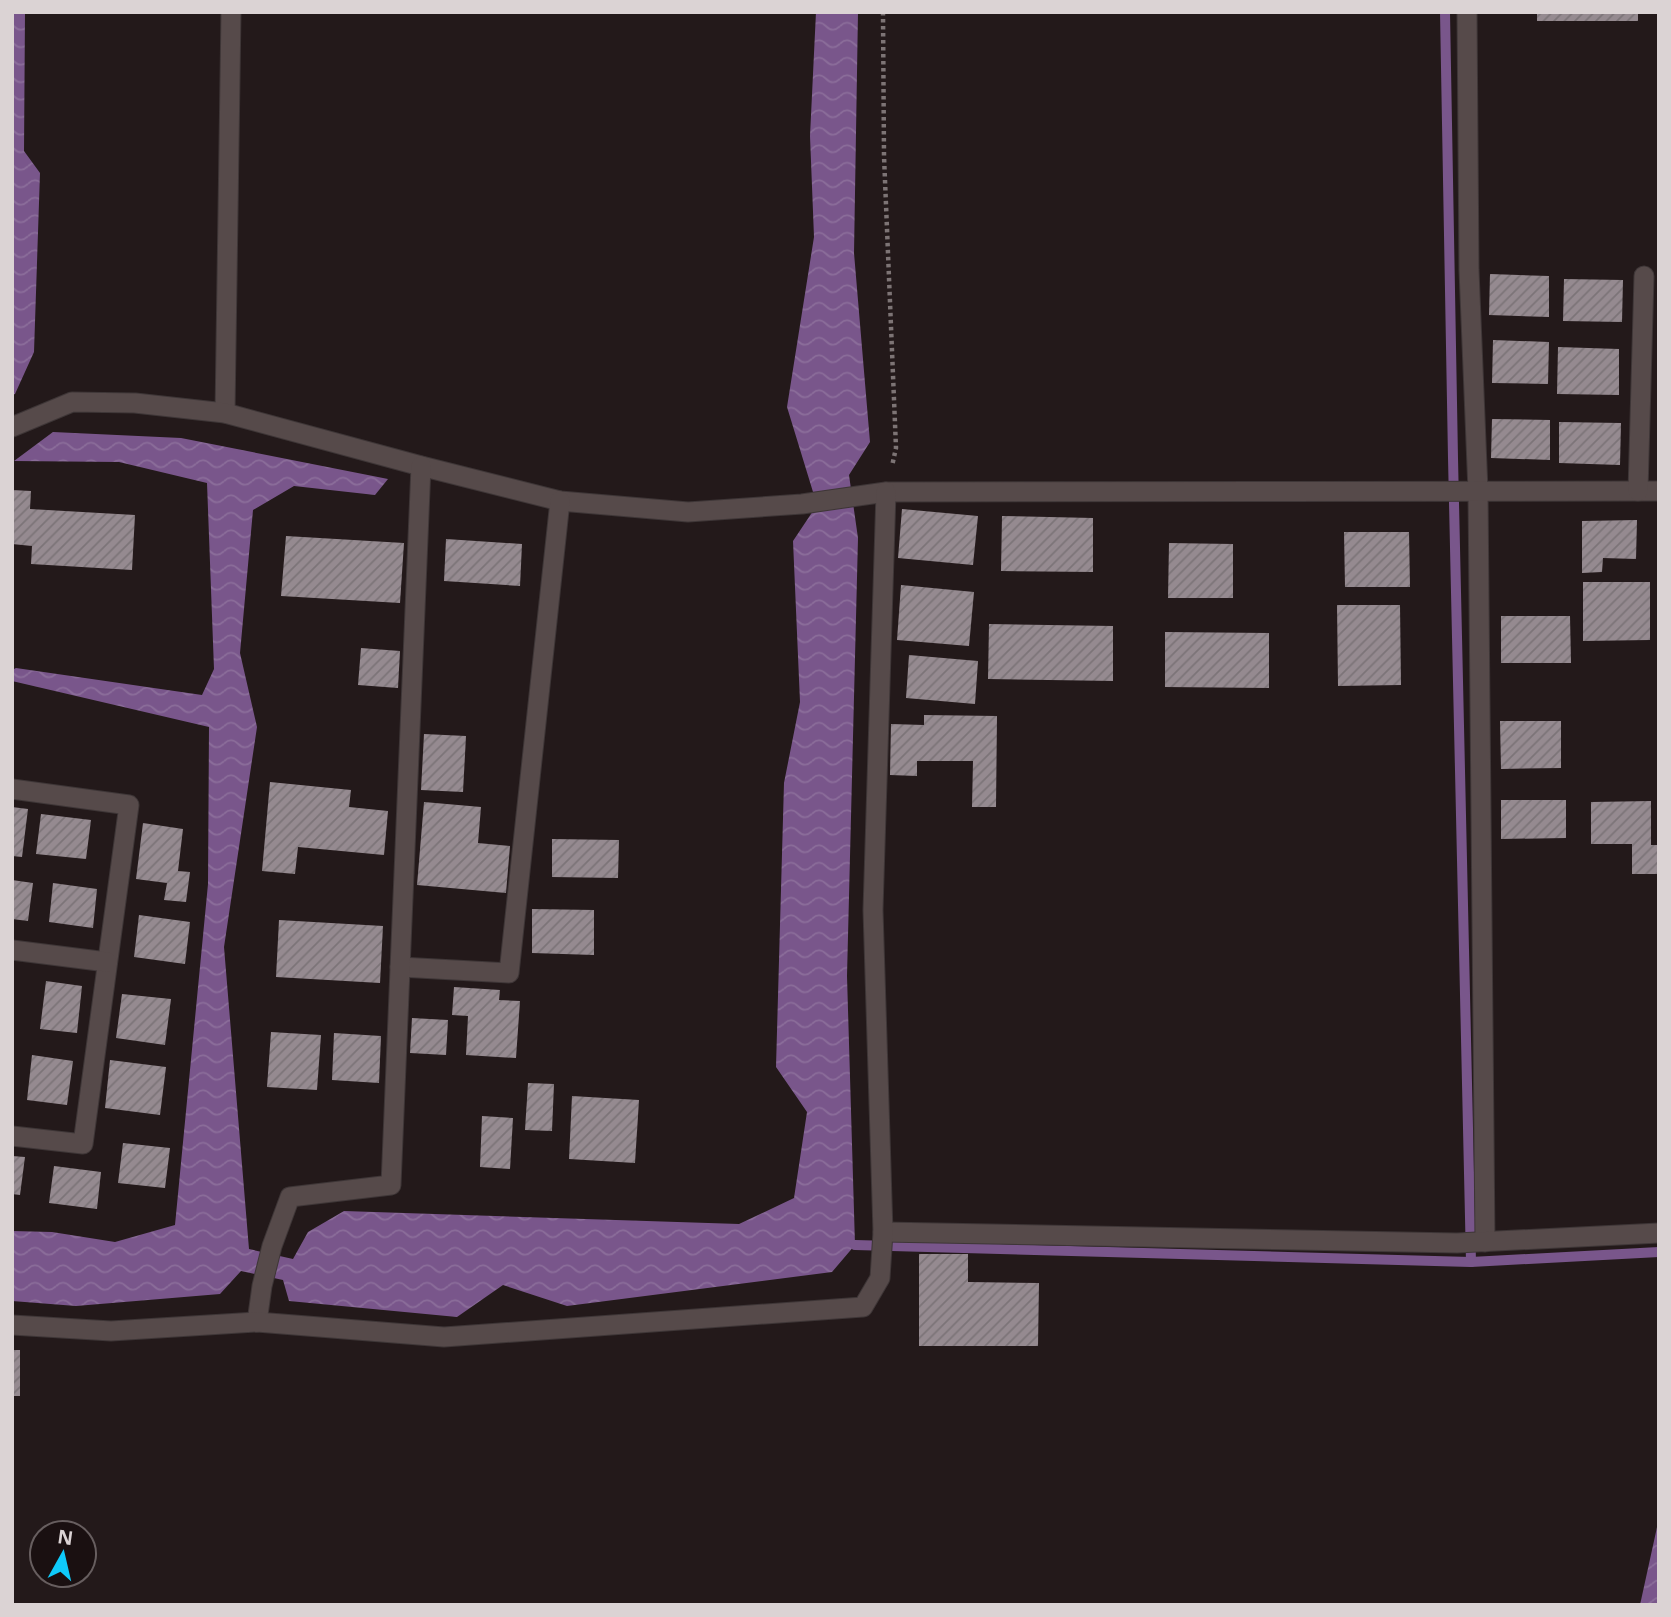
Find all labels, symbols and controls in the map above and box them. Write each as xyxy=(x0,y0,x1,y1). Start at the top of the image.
north arrow xyxy=(28,1519,98,1589)
text: N xyxy=(56,1523,75,1551)

